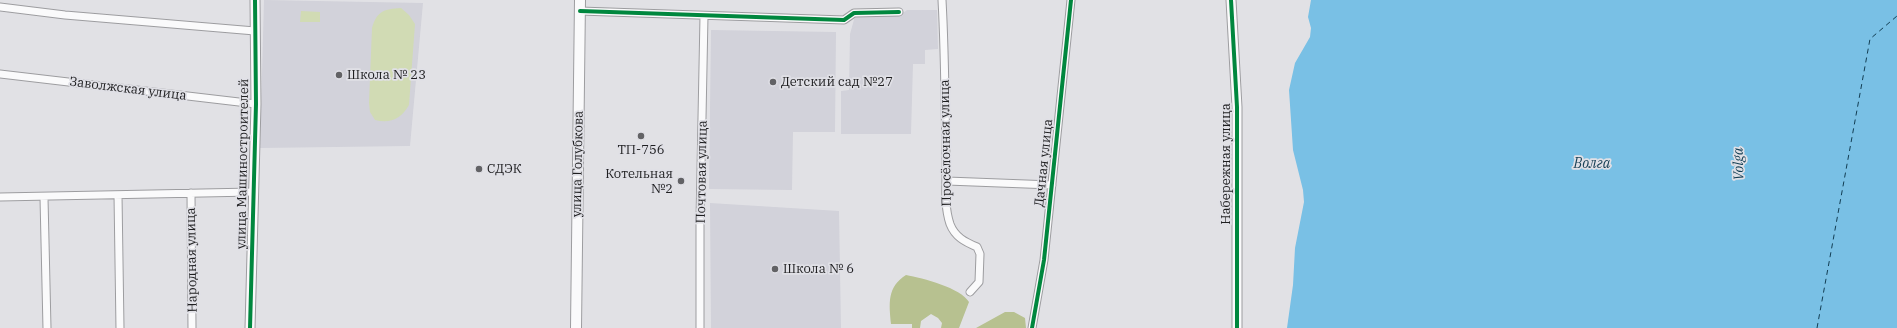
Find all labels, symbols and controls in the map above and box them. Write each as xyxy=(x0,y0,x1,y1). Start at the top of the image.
place label: Школа № 23 xyxy=(347,67,426,83)
marker: Школа № 23 xyxy=(334,70,344,80)
street label: Заволжская улица xyxy=(68,74,188,104)
place label: Детский сад №27 xyxy=(781,74,893,90)
marker: Детский сад №27 xyxy=(768,77,778,87)
street label: улица Машиностроителей xyxy=(234,79,252,249)
street label: Просёлочная улица xyxy=(937,79,955,207)
street label: Набережная улица xyxy=(1218,103,1234,225)
street label: улица Голубкова xyxy=(569,111,587,217)
street label: Дачная улица xyxy=(1032,118,1056,208)
street label: Почтовая улица xyxy=(693,120,711,224)
marker: ТП-756 xyxy=(636,131,646,141)
place label: ТП-756 xyxy=(617,142,665,158)
water label: Volga xyxy=(1730,147,1748,181)
water label: Волга xyxy=(1574,156,1610,172)
place label: СДЭК xyxy=(487,161,522,177)
marker: СДЭК xyxy=(474,164,484,174)
place label: Котельная №2 xyxy=(605,166,673,197)
marker: Котельная №2 xyxy=(676,176,686,186)
street label: Народная улица xyxy=(183,207,201,313)
place label: Школа № 6 xyxy=(783,261,854,277)
marker: Школа № 6 xyxy=(770,264,780,274)

